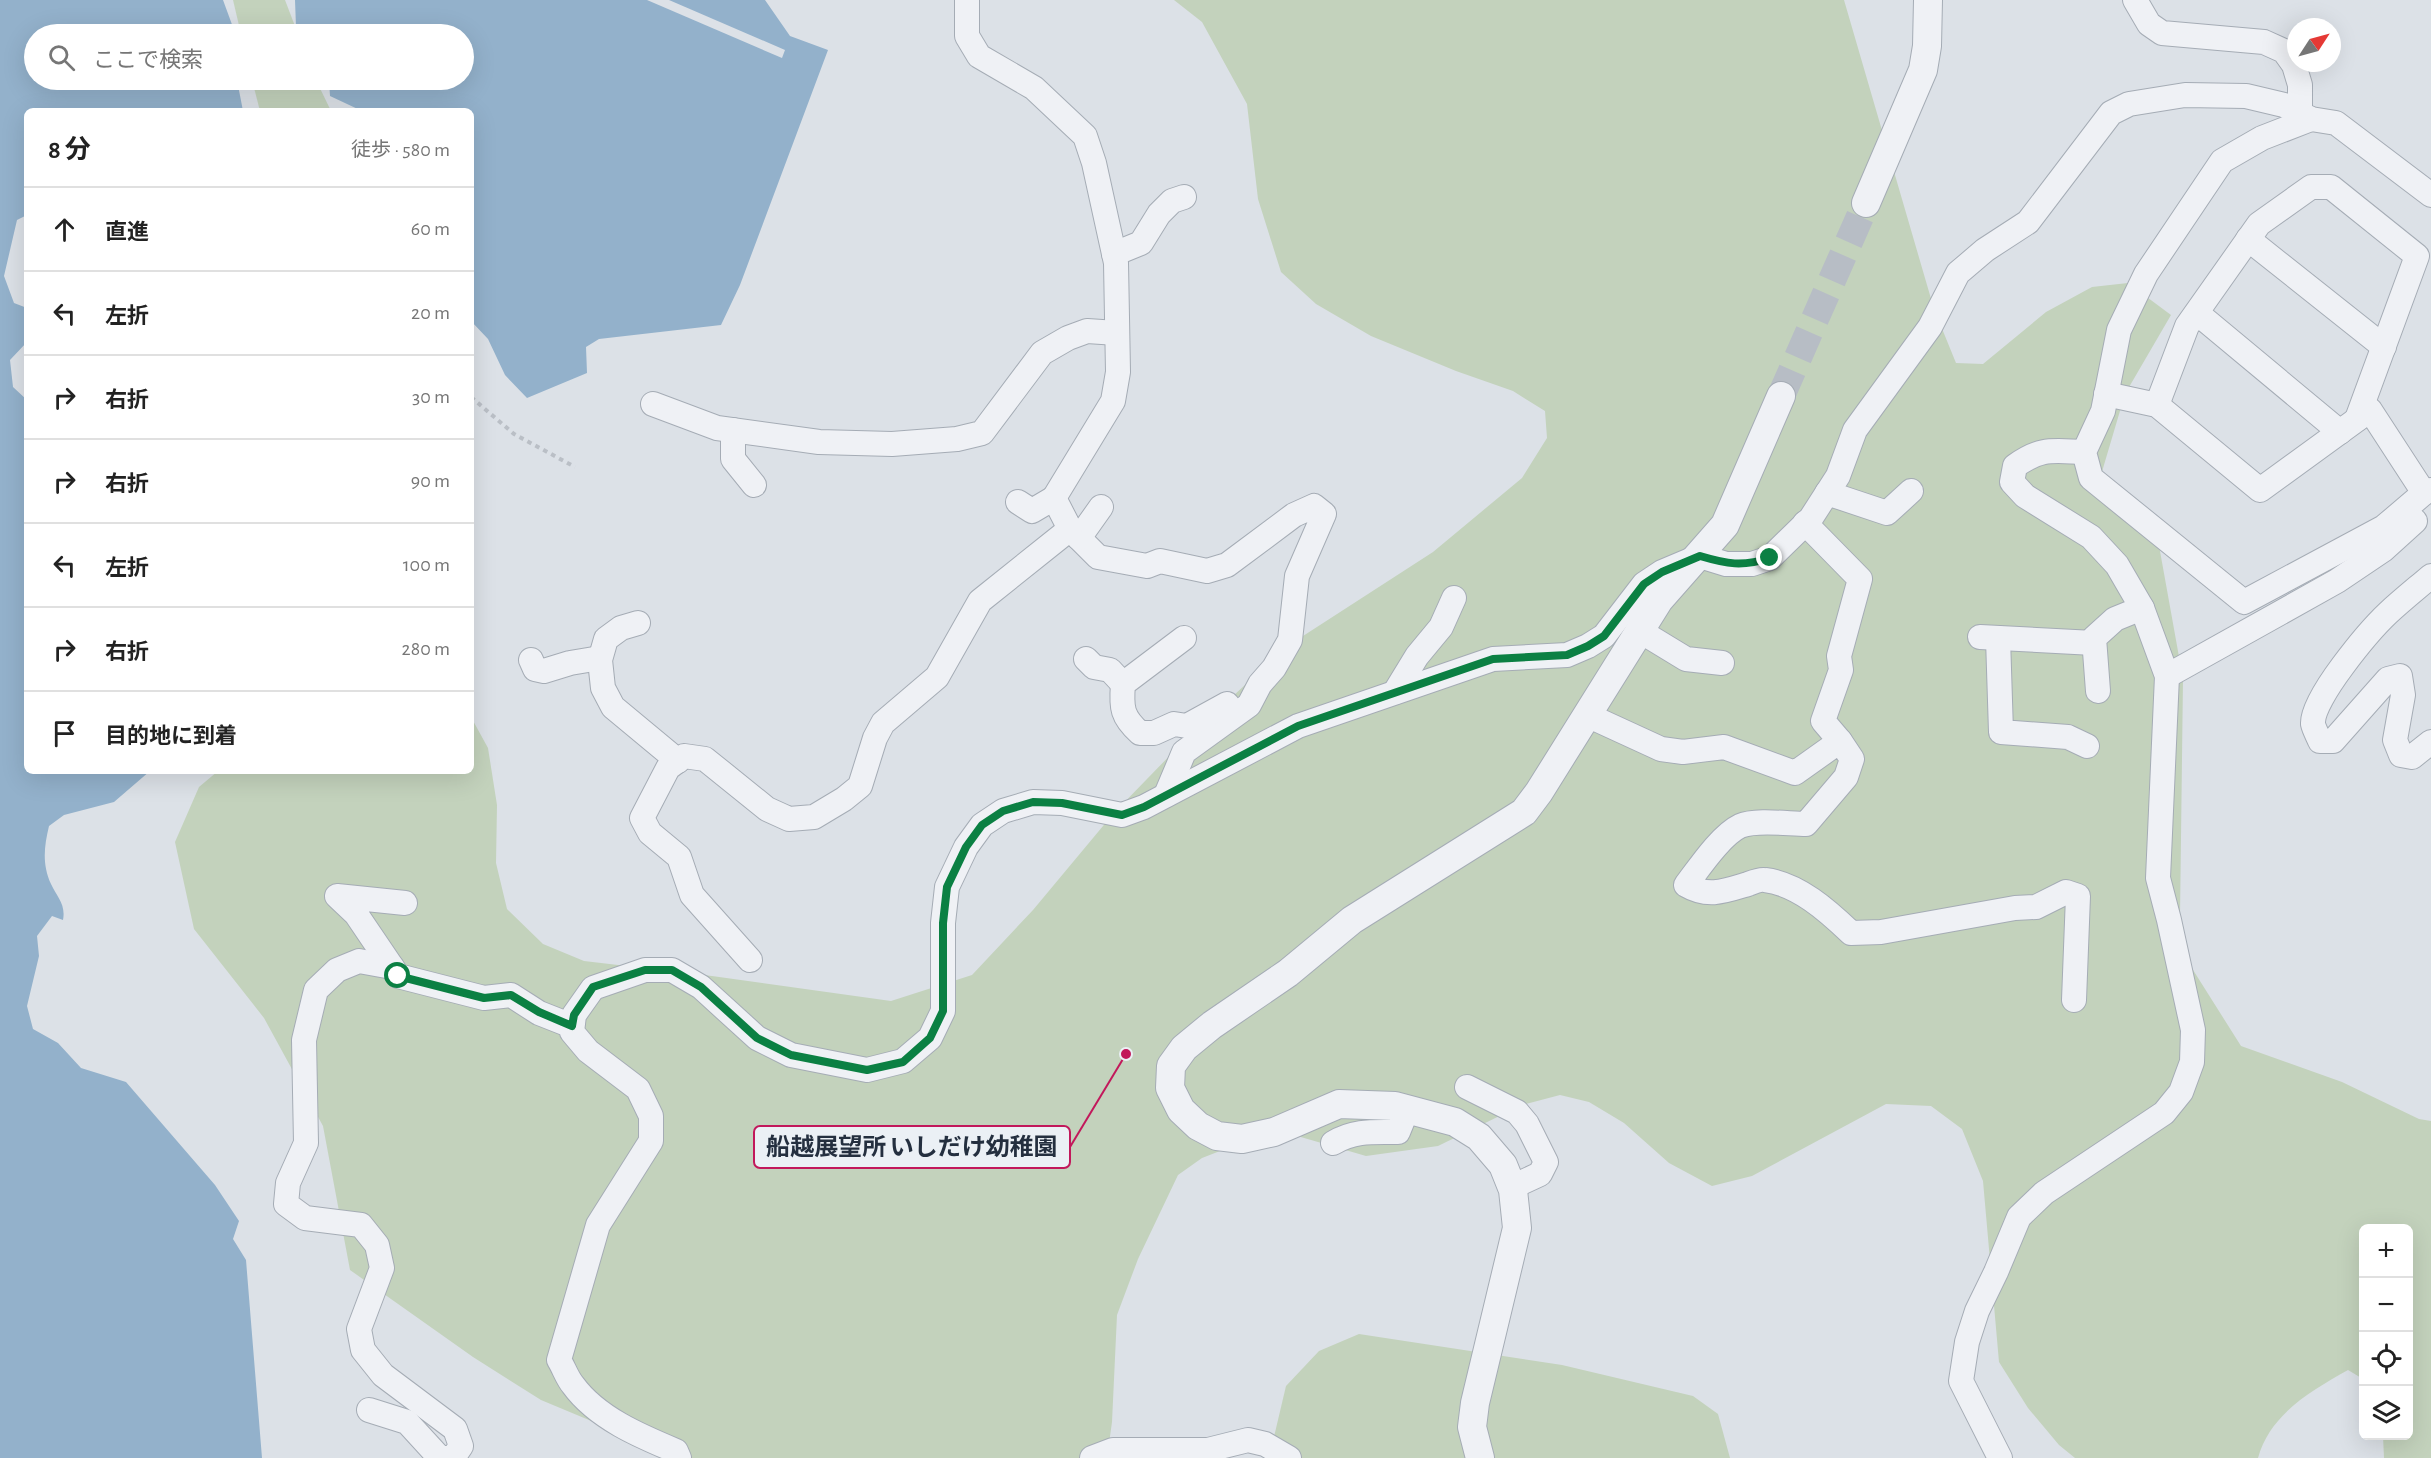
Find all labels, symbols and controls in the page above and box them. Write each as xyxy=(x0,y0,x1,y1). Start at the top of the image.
north arrow xyxy=(2287,18,2341,72)
search box xyxy=(24,24,474,90)
icon: search xyxy=(45,41,78,74)
text: ここで検索 xyxy=(93,49,203,71)
text: 8 分 xyxy=(48,137,91,163)
text: 徒歩 · 580 m xyxy=(351,140,450,160)
icon: ahead xyxy=(48,213,81,246)
text: 60 m xyxy=(411,219,450,239)
text: 直進 xyxy=(105,221,149,243)
icon: left xyxy=(48,297,81,330)
text: 20 m xyxy=(411,303,450,323)
text: 左折 xyxy=(105,305,149,327)
icon: right xyxy=(48,381,81,414)
text: 30 m xyxy=(412,387,450,407)
text: 右折 xyxy=(105,389,149,411)
icon: right xyxy=(48,465,81,498)
text: 90 m xyxy=(411,471,450,491)
text: 右折 xyxy=(105,473,149,495)
route end xyxy=(1756,544,1782,570)
icon: left xyxy=(48,549,81,582)
text: 100 m xyxy=(403,555,450,575)
text: 左折 xyxy=(105,557,149,579)
icon: right xyxy=(48,633,81,666)
text: 280 m xyxy=(402,639,450,659)
text: 右折 xyxy=(105,641,149,663)
icon: arrive xyxy=(48,717,81,750)
text: 目的地に到着 xyxy=(105,725,237,747)
route start xyxy=(384,962,410,988)
callout: 船越展望所 いしだけ幼稚園 xyxy=(754,1126,1070,1168)
text: 船越展望所 いしだけ幼稚園 xyxy=(766,1134,1058,1160)
map controls xyxy=(2359,1224,2413,1440)
button: + xyxy=(2359,1224,2413,1278)
button: − xyxy=(2359,1278,2413,1332)
button: locate xyxy=(2359,1332,2413,1386)
button: layers xyxy=(2359,1386,2413,1440)

